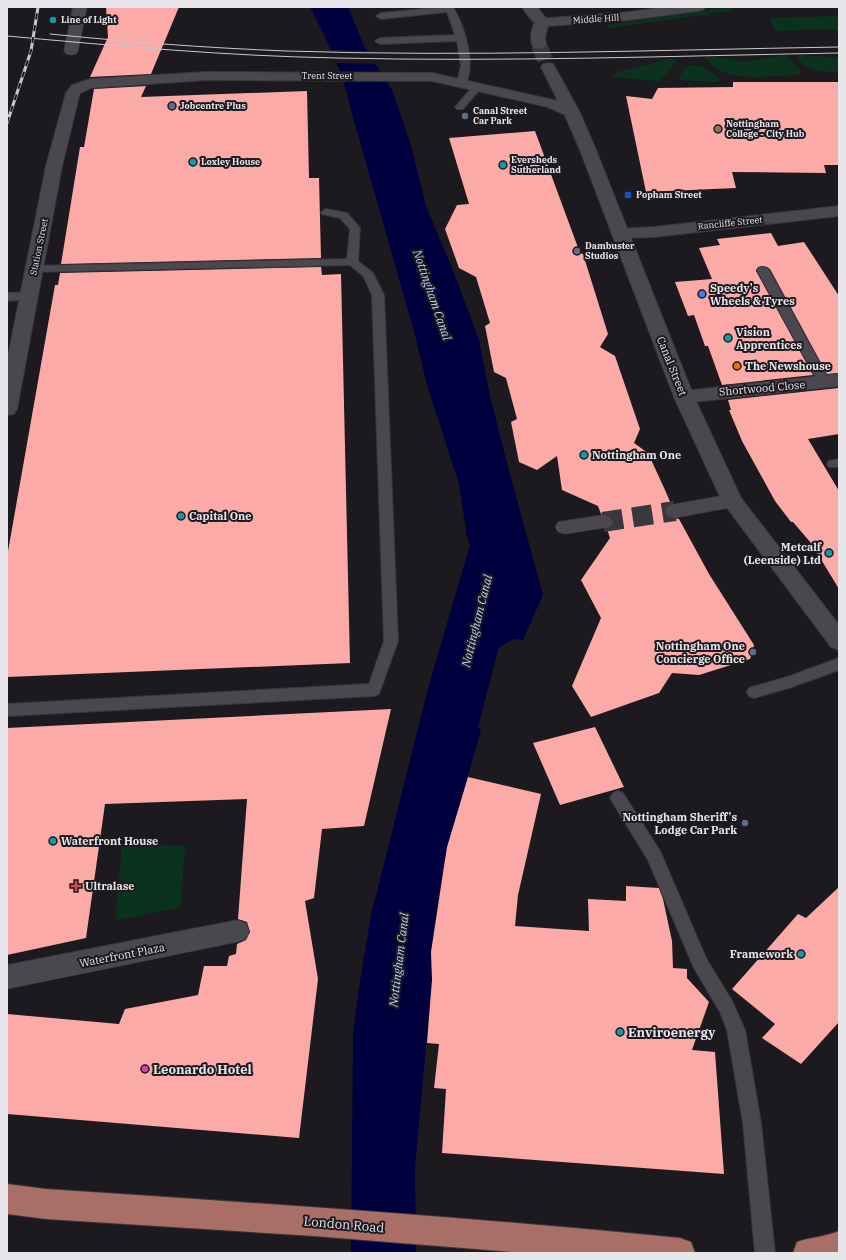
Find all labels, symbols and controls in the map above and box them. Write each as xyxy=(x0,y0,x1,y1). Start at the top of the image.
street label: Middle Hill xyxy=(572,11,620,26)
place label: Line of Light xyxy=(61,14,117,25)
marker: Line of Light xyxy=(48,15,58,25)
street label: Trent Street xyxy=(302,70,352,81)
place label: Jobcentre Plus xyxy=(180,100,246,111)
marker: Jobcentre Plus xyxy=(167,101,177,111)
place label: Canal Street Car Park xyxy=(473,105,528,126)
marker: Canal Street Car Park xyxy=(460,111,470,121)
place label: Nottingham College - City Hub xyxy=(726,118,805,139)
marker: Nottingham College - City Hub xyxy=(713,124,723,134)
place label: Eversheds Sutherland xyxy=(511,154,561,175)
place label: Loxley House xyxy=(201,156,260,167)
marker: Loxley House xyxy=(188,157,198,167)
marker: Eversheds Sutherland xyxy=(498,160,508,170)
place label: Popham Street xyxy=(636,189,702,200)
marker: Popham Street xyxy=(623,190,633,200)
street label: Rancliffe Street xyxy=(697,214,763,231)
street label: Station Street xyxy=(27,218,50,276)
place label: Dambuster Studios xyxy=(585,240,635,261)
marker: Dambuster Studios xyxy=(572,246,582,256)
water label: Nottingham Canal xyxy=(410,247,455,343)
place label: Speedy's Wheels & Tyres xyxy=(710,281,795,308)
marker: Speedy's Wheels & Tyres xyxy=(697,289,707,299)
place label: Vision Apprentices xyxy=(736,325,802,352)
marker: Vision Apprentices xyxy=(723,333,733,343)
street label: Canal Street xyxy=(654,334,690,398)
place label: The Newshouse xyxy=(745,359,831,373)
marker: The Newshouse xyxy=(732,361,742,371)
street label: Shortwood Close xyxy=(718,377,806,399)
place label: Nottingham One xyxy=(592,448,681,462)
marker: Nottingham One xyxy=(579,450,589,460)
place label: Capital One xyxy=(189,509,252,523)
marker: Capital One xyxy=(176,511,186,521)
place label: Metcalf (Leenside) Ltd xyxy=(744,540,822,567)
marker: Metcalf (Leenside) Ltd xyxy=(824,548,834,558)
water label: Nottingham Canal xyxy=(458,572,495,670)
place label: Nottingham One Concierge Office xyxy=(656,639,745,666)
marker: Nottingham One Concierge Office xyxy=(748,647,758,657)
place label: Nottingham Sheriff's Lodge Car Park xyxy=(622,810,737,837)
marker: Nottingham Sheriff's Lodge Car Park xyxy=(740,818,750,828)
place label: Waterfront House xyxy=(61,834,158,848)
marker: Waterfront House xyxy=(48,836,58,846)
place label: Ultralase xyxy=(85,879,135,893)
marker: Ultralase xyxy=(70,880,82,892)
water label: Nottingham Canal xyxy=(385,911,412,1009)
street label: Waterfront Plaza xyxy=(78,940,166,970)
place label: Framework xyxy=(730,947,793,961)
marker: Framework xyxy=(796,949,806,959)
place label: Enviroenergy xyxy=(628,1024,716,1041)
marker: Enviroenergy xyxy=(615,1027,625,1037)
place label: Leonardo Hotel xyxy=(153,1061,252,1078)
marker: Leonardo Hotel xyxy=(140,1064,150,1074)
street label: London Road xyxy=(303,1213,385,1237)

